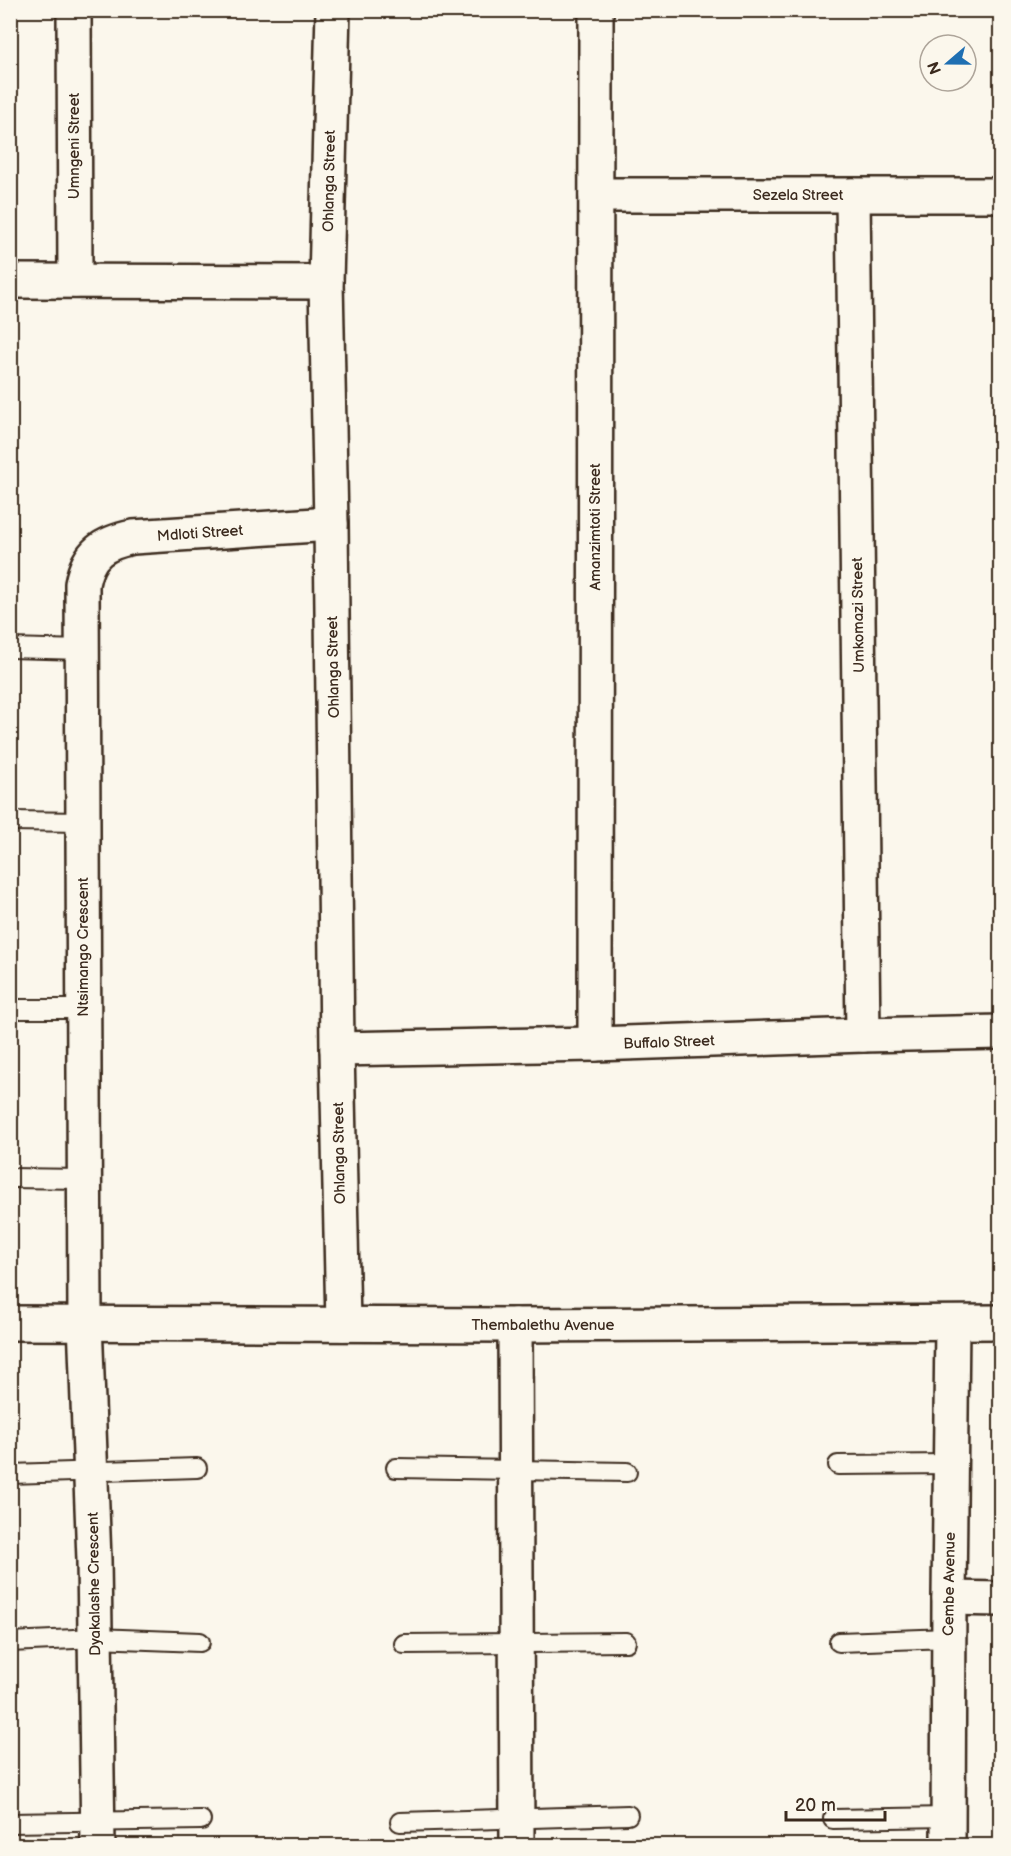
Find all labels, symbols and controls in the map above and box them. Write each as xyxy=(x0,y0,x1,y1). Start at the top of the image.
north arrow xyxy=(918,33,978,93)
text: N xyxy=(924,59,946,77)
street label: Umngeni Street xyxy=(65,92,84,199)
street label: Ohlanga Street xyxy=(319,129,340,232)
street label: Sezela Street xyxy=(753,186,844,205)
street label: Amanzimtoti Street xyxy=(586,463,605,591)
street label: Mdloti Street xyxy=(156,521,244,546)
street label: Umkomazi Street xyxy=(848,557,869,673)
street label: Ohlanga Street xyxy=(323,615,344,718)
street label: Ntsimango Crescent xyxy=(74,877,93,1017)
street label: Buffalo Street xyxy=(623,1031,715,1054)
street label: Ohlanga Street xyxy=(329,1101,350,1204)
street label: Thembalethu Avenue xyxy=(472,1316,615,1335)
street label: Dyakalashe Crescent xyxy=(84,1512,105,1656)
street label: Cembe Avenue xyxy=(939,1532,960,1636)
scale bar xyxy=(786,1784,885,1822)
text: 20 m xyxy=(795,1795,836,1816)

